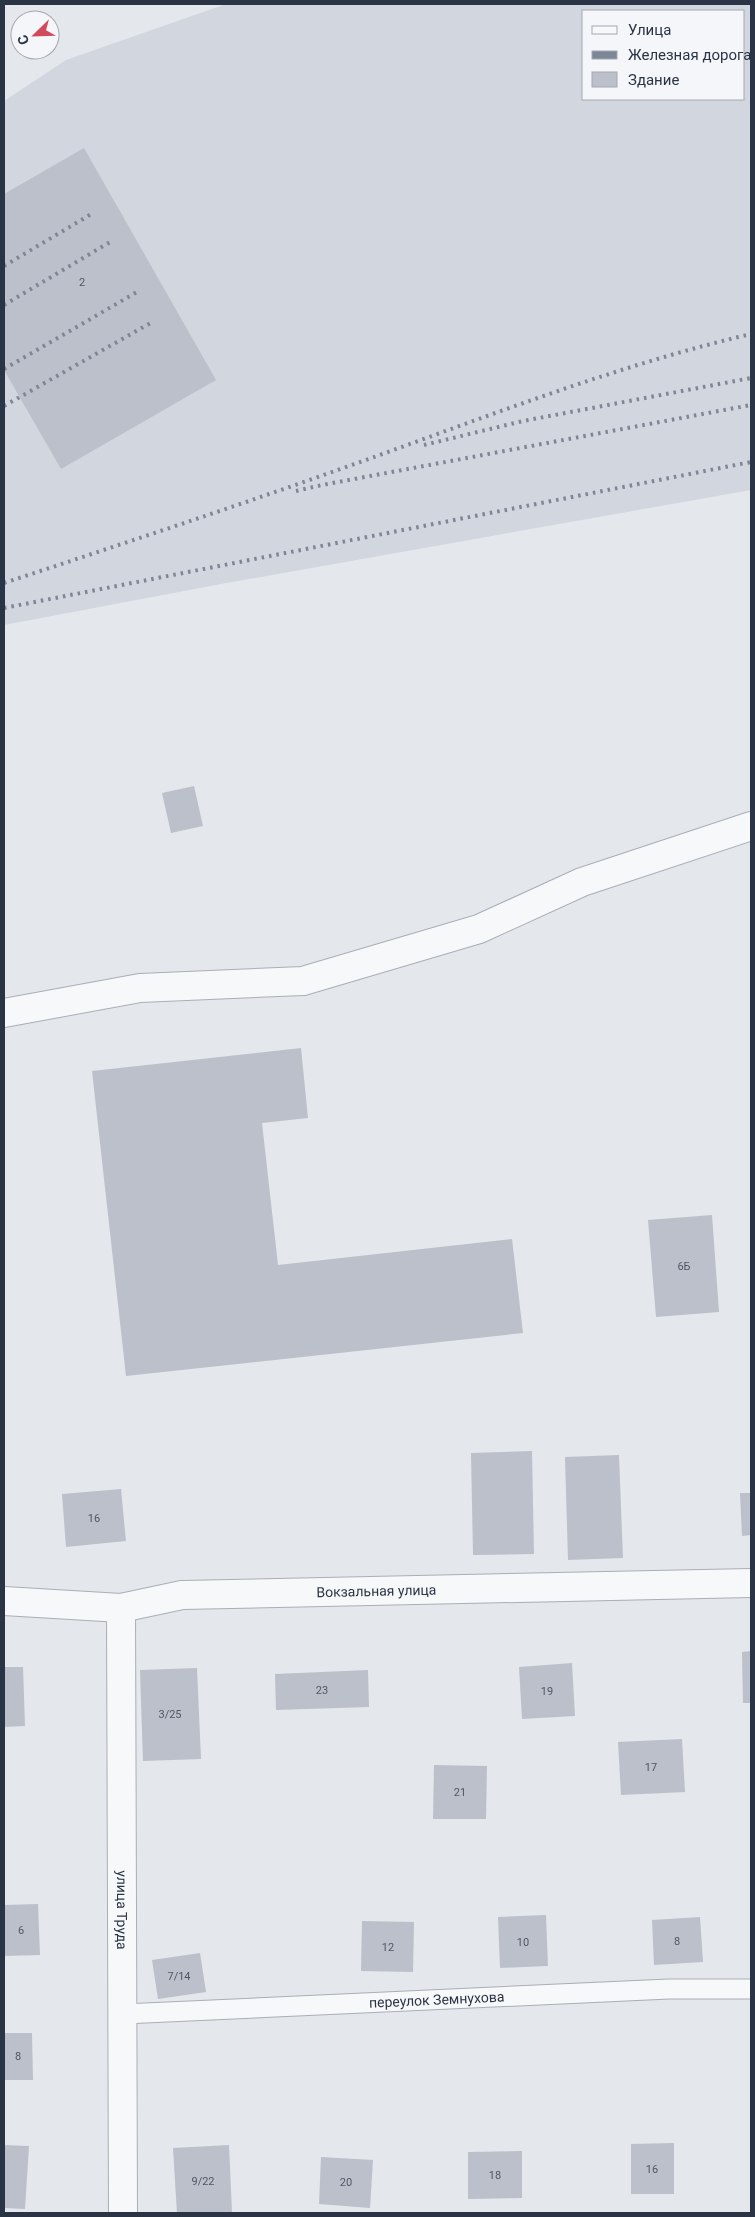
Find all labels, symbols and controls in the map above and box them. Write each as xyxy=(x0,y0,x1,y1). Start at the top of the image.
north arrow xyxy=(10,10,60,60)
legend xyxy=(582,10,745,100)
text: Улица xyxy=(628,21,671,39)
text: С xyxy=(14,33,32,47)
text: Железная дорога xyxy=(628,46,751,64)
text: Здание xyxy=(628,71,679,89)
house number: 2 xyxy=(79,276,85,289)
house number: 6Б xyxy=(677,1260,691,1273)
house number: 16 xyxy=(88,1512,100,1525)
street label: Вокзальная улица xyxy=(316,1582,437,1600)
house number: 23 xyxy=(316,1684,328,1697)
house number: 19 xyxy=(541,1685,553,1698)
house number: 3/25 xyxy=(158,1708,182,1721)
house number: 17 xyxy=(645,1761,657,1774)
house number: 21 xyxy=(454,1786,466,1799)
street label: улица Труда xyxy=(114,1870,130,1950)
house number: 6 xyxy=(18,1924,24,1937)
house number: 8 xyxy=(674,1935,680,1948)
house number: 10 xyxy=(517,1936,529,1949)
house number: 12 xyxy=(382,1941,394,1954)
house number: 7/14 xyxy=(167,1970,191,1983)
street label: переулок Земнухова xyxy=(369,1989,505,2011)
house number: 8 xyxy=(15,2050,21,2063)
house number: 16 xyxy=(646,2163,658,2176)
house number: 18 xyxy=(489,2169,501,2182)
house number: 9/22 xyxy=(191,2175,215,2188)
house number: 20 xyxy=(340,2176,352,2189)

